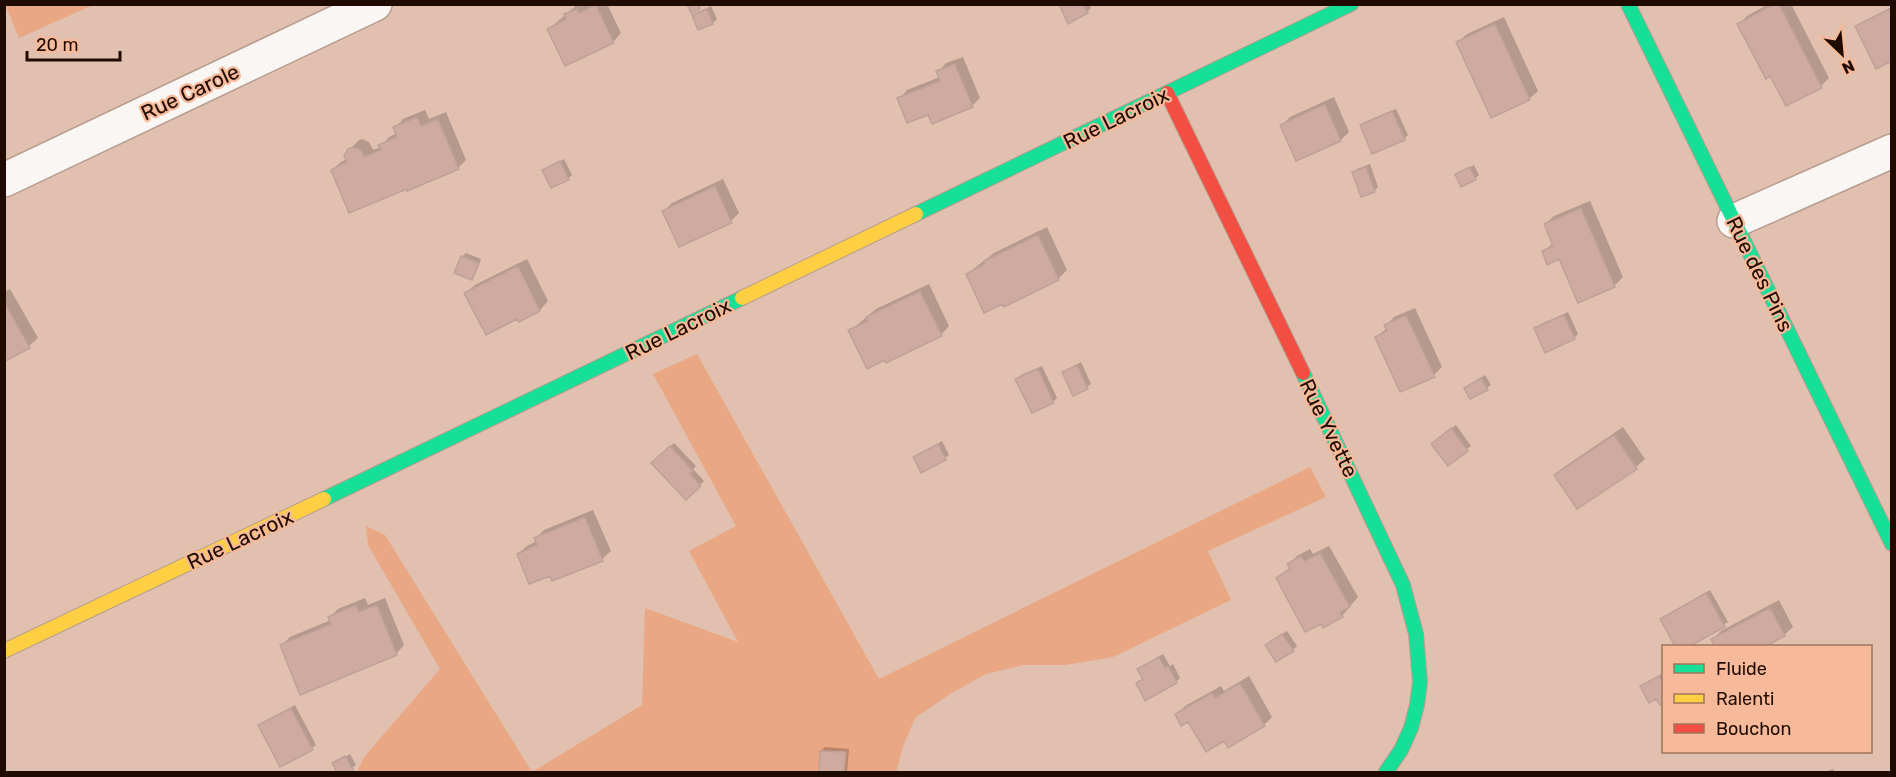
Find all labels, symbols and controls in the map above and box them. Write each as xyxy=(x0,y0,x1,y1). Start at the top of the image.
scale bar xyxy=(27,24,120,62)
north arrow xyxy=(1812,24,1872,84)
text: 20 m xyxy=(36,34,78,56)
text: N xyxy=(1839,56,1858,78)
street label: Rue Carole xyxy=(137,58,243,126)
street label: Rue Lacroix xyxy=(1059,82,1173,154)
street label: Rue des Pins xyxy=(1721,212,1799,336)
street label: Rue Lacroix xyxy=(621,293,735,365)
street label: Rue Yvette xyxy=(1294,375,1364,481)
street label: Rue Lacroix xyxy=(183,503,297,575)
legend xyxy=(1662,645,1872,753)
text: Fluide xyxy=(1716,658,1767,680)
text: Ralenti xyxy=(1716,688,1774,710)
text: Bouchon xyxy=(1716,718,1791,740)

